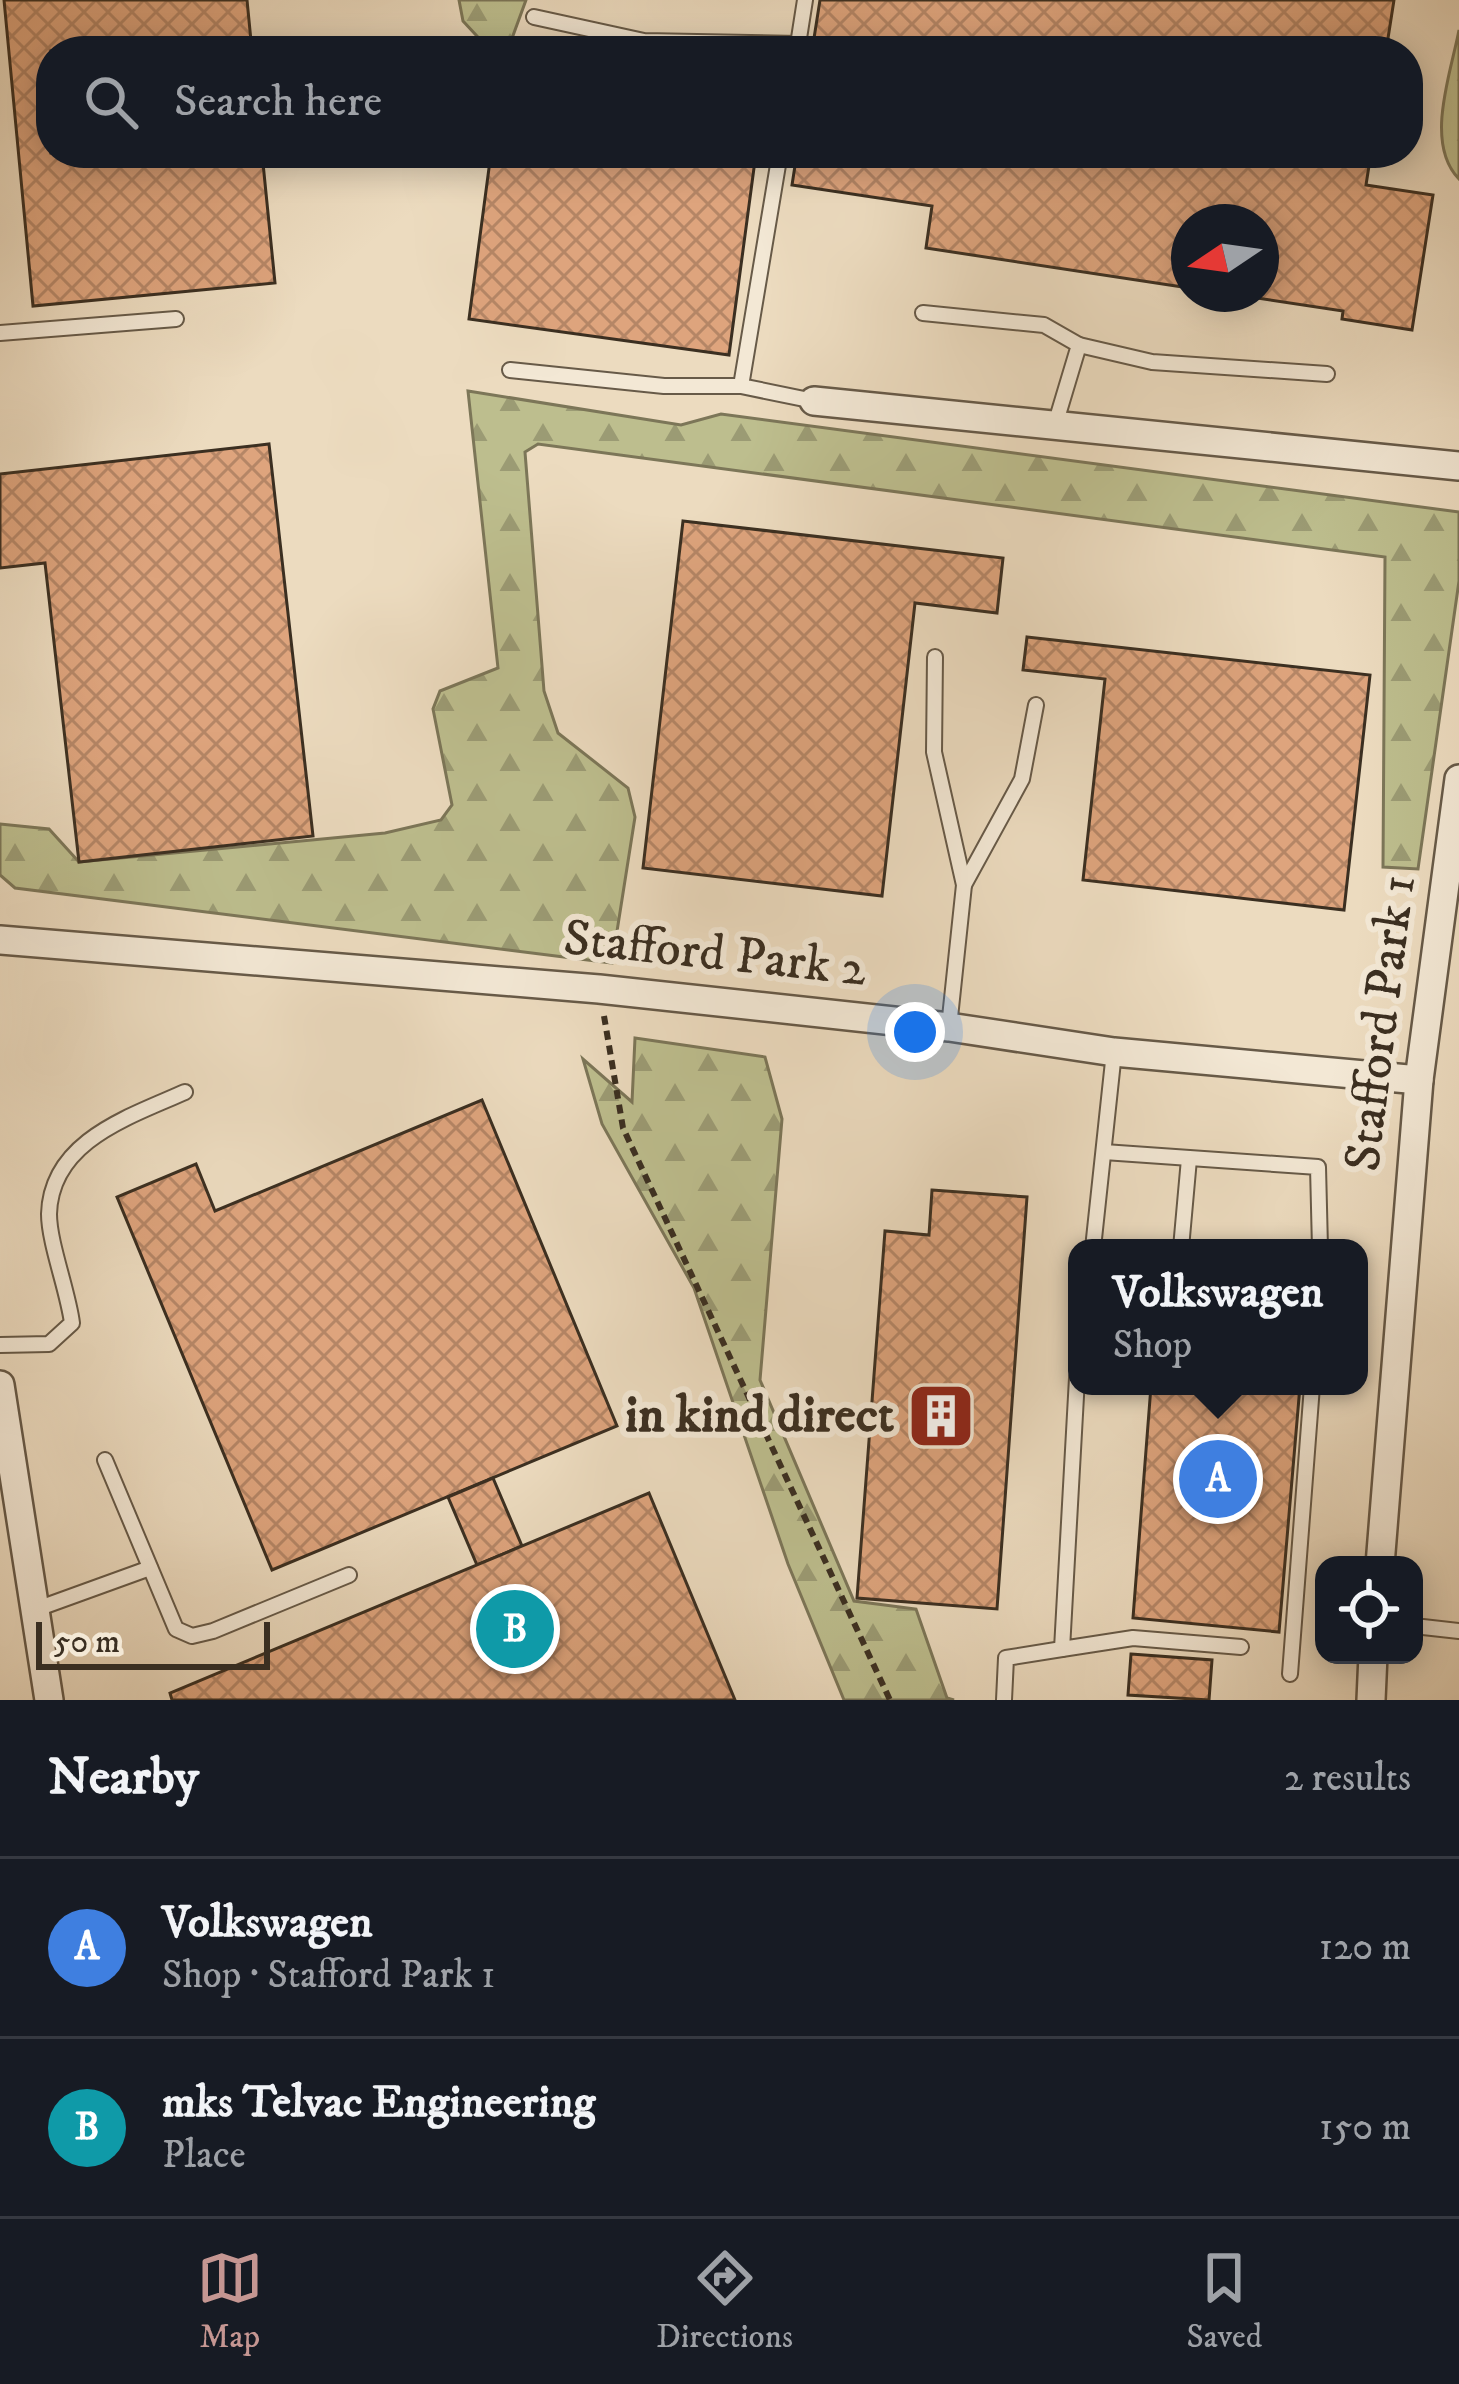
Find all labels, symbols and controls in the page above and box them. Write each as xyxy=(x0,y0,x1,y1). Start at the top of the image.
search box xyxy=(36,36,1423,168)
icon: search xyxy=(78,69,144,135)
text: Search here xyxy=(174,74,382,130)
north arrow xyxy=(1171,204,1279,312)
street label: Stafford Park 1 xyxy=(1331,871,1431,1175)
street label: Stafford Park 2 xyxy=(560,906,870,1002)
your location xyxy=(885,1002,945,1062)
popup xyxy=(1068,1239,1368,1395)
text: Volkswagen xyxy=(1113,1265,1323,1321)
text: Shop xyxy=(1113,1321,1192,1370)
building icon: in kind direct xyxy=(906,1381,976,1451)
place label: in kind direct xyxy=(625,1384,895,1448)
pin: A xyxy=(1179,1434,1257,1524)
map controls xyxy=(1315,1556,1423,1664)
button: locate xyxy=(1315,1556,1423,1664)
pin: B xyxy=(476,1584,554,1674)
scale bar xyxy=(36,1616,270,1669)
text: 50 m xyxy=(54,1622,120,1663)
text: Nearby xyxy=(48,1746,199,1810)
text: 2 results xyxy=(1284,1754,1411,1803)
text: Volkswagen xyxy=(162,1895,372,1951)
text: A xyxy=(75,1923,99,1972)
text: 120 m xyxy=(1319,1923,1411,1972)
text: Shop · Stafford Park 1 xyxy=(162,1951,495,2000)
text: mks Telvac Engineering xyxy=(162,2075,595,2131)
text: B xyxy=(75,2103,99,2152)
text: 150 m xyxy=(1319,2103,1411,2152)
text: Place xyxy=(162,2131,246,2180)
tab: Map xyxy=(197,2245,263,2358)
tab: Directions xyxy=(656,2245,793,2358)
tab: Saved xyxy=(1186,2245,1262,2358)

